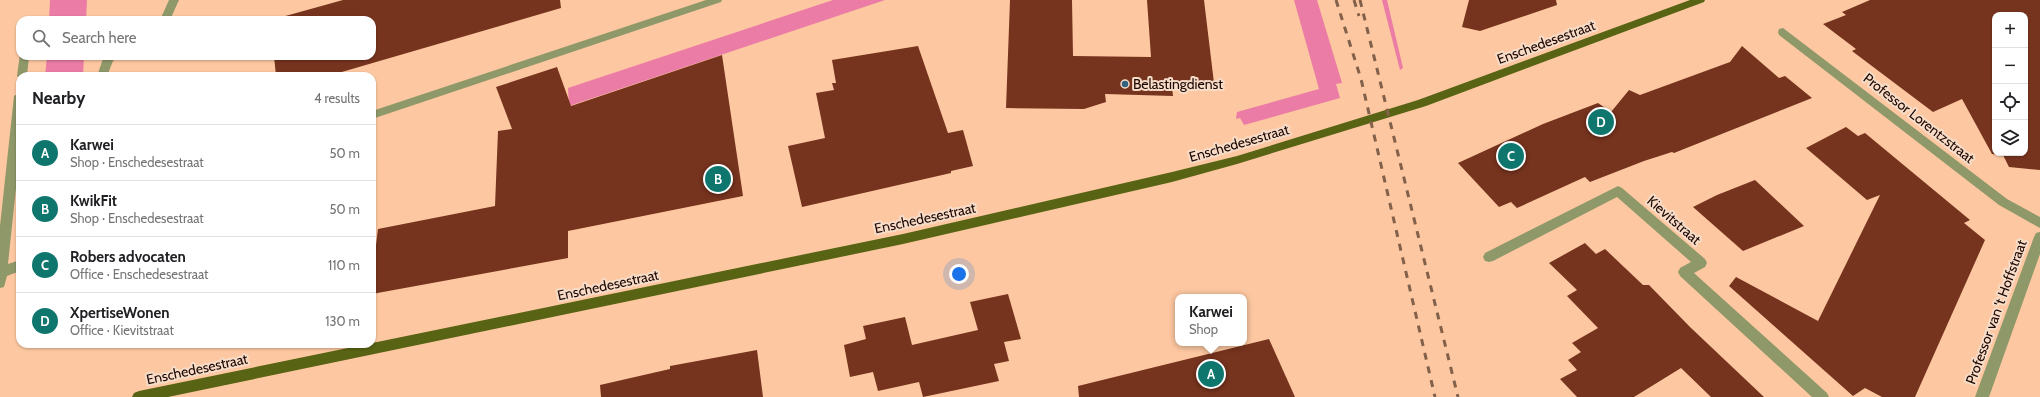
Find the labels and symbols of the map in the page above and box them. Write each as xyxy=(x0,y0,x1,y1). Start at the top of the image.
street label: Enschedesestraat xyxy=(1494,16,1598,68)
street label: Professor Lorentzstraat xyxy=(1860,69,1978,167)
place label: Belastingdienst xyxy=(1133,75,1223,93)
marker: Belastingdienst xyxy=(1120,79,1130,89)
pin: D xyxy=(1588,107,1614,137)
street label: Enschedesestraat xyxy=(1187,120,1291,166)
pin: C xyxy=(1498,141,1524,171)
pin: B xyxy=(705,164,731,194)
street label: Kievitstraat xyxy=(1643,192,1705,249)
street label: Enschedesestraat xyxy=(873,198,978,238)
street label: Professor van 't Hoffstraat xyxy=(1961,237,2031,387)
your location xyxy=(949,264,969,284)
street label: Enschedesestraat xyxy=(556,265,661,305)
street label: Enschedesestraat xyxy=(145,349,250,389)
pin: A xyxy=(1198,359,1224,389)

